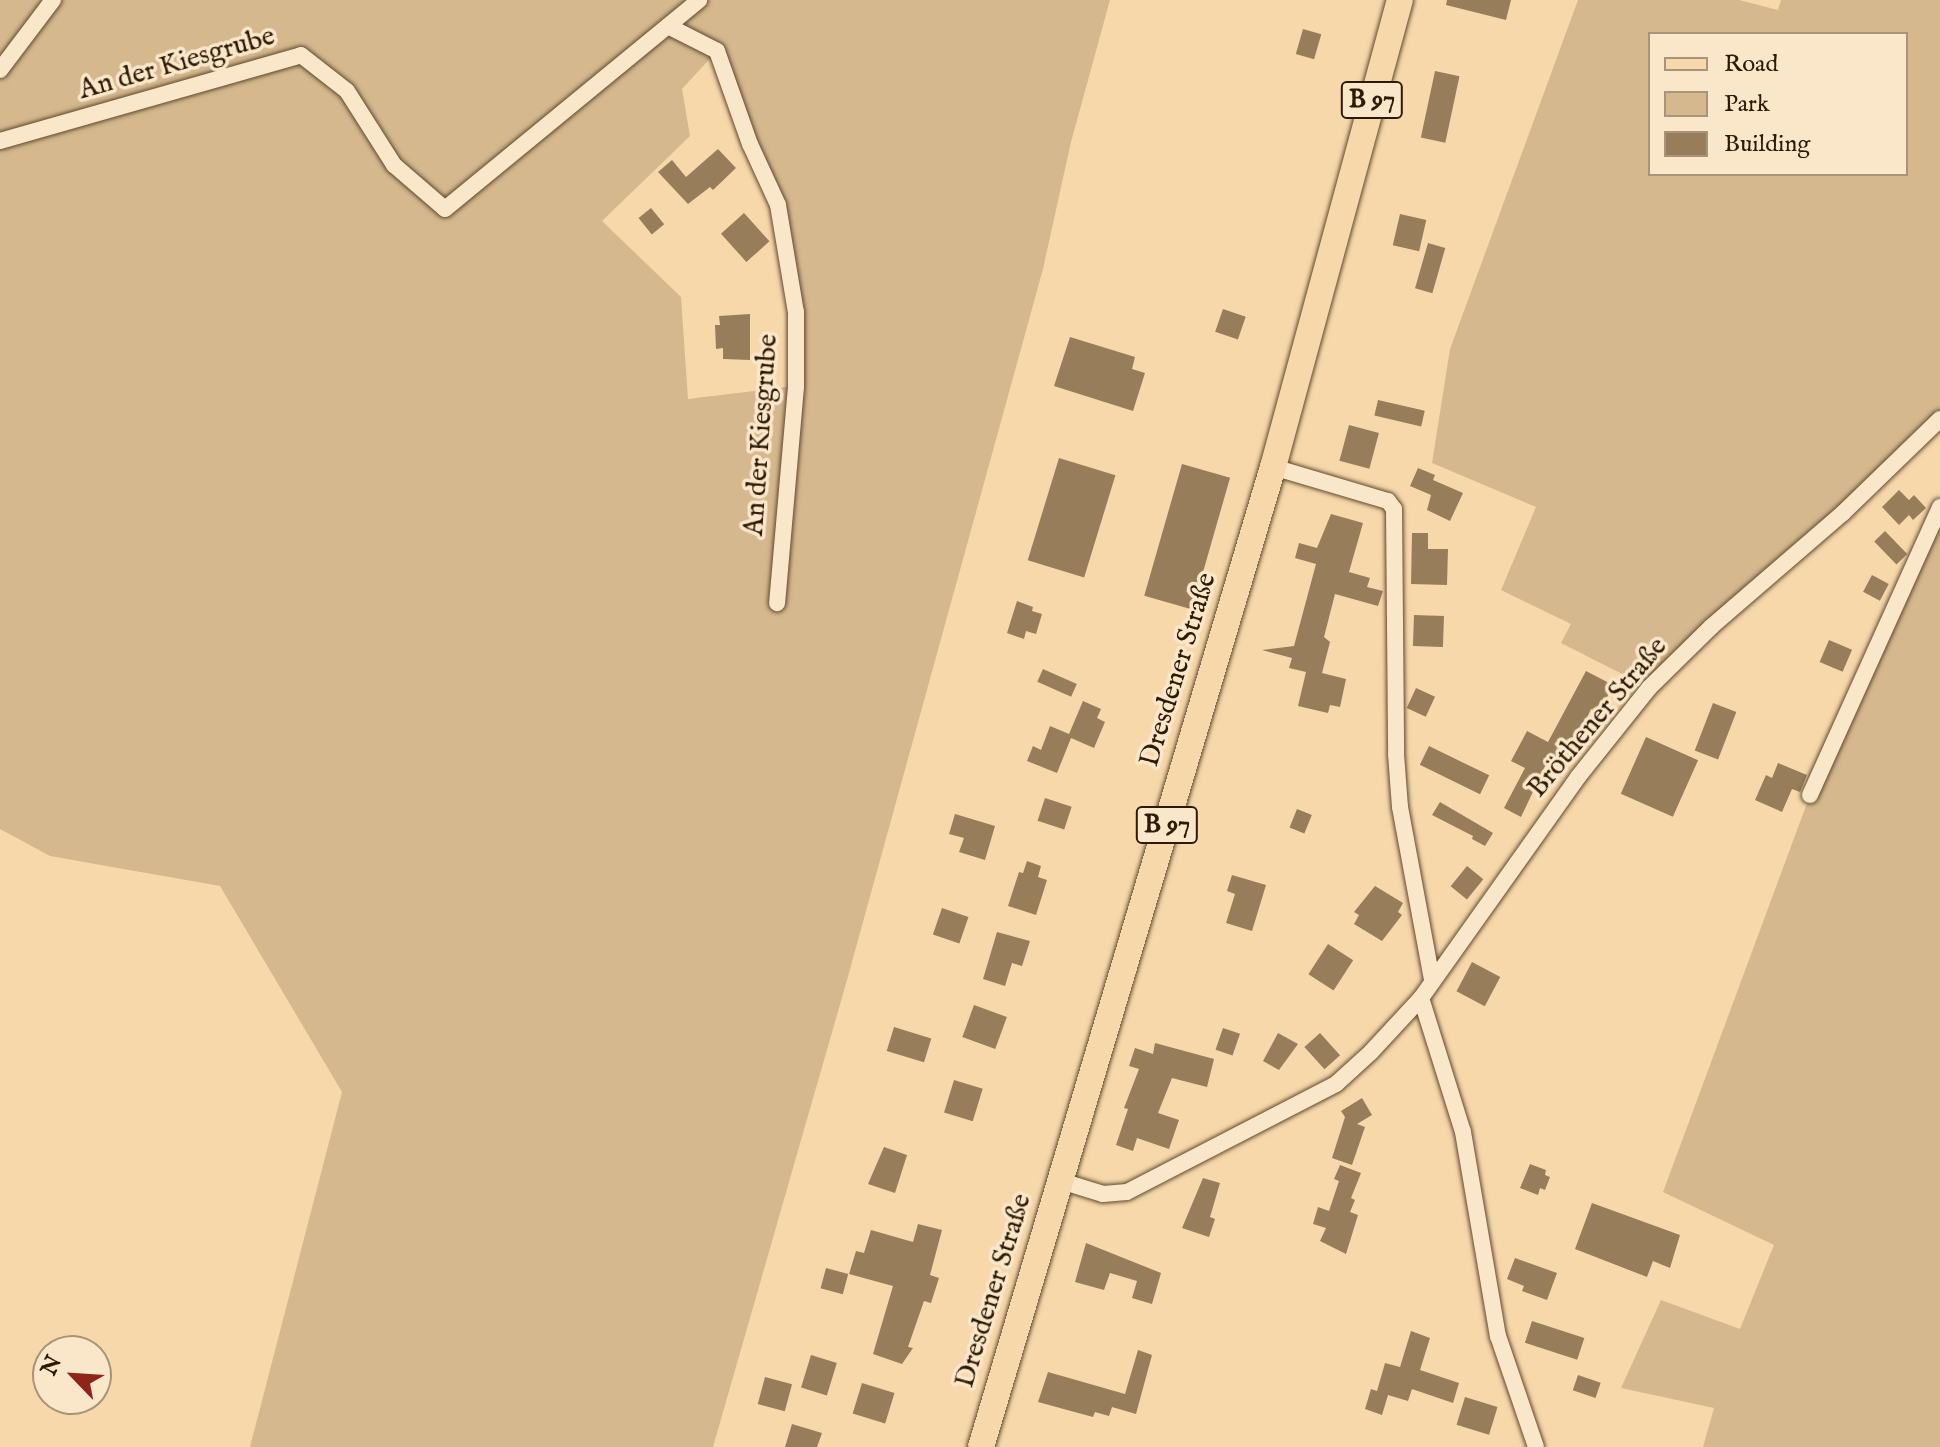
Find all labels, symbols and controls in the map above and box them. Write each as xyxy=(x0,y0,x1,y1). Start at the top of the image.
street label: An der Kiesgrube xyxy=(75,20,279,108)
legend xyxy=(1648,32,1908,176)
text: Road xyxy=(1724,49,1778,80)
road number: B 97 xyxy=(1340,78,1404,122)
text: Park xyxy=(1724,89,1770,120)
text: Building xyxy=(1724,129,1810,160)
street label: An der Kiesgrube xyxy=(738,333,786,537)
street label: Dresdener Straße xyxy=(1134,569,1224,771)
street label: Bröthener Straße xyxy=(1521,631,1675,805)
road number: B 97 xyxy=(1135,803,1199,847)
street label: Dresdener Straße xyxy=(949,1190,1039,1392)
north arrow xyxy=(32,1335,112,1415)
text: N xyxy=(35,1351,69,1380)

